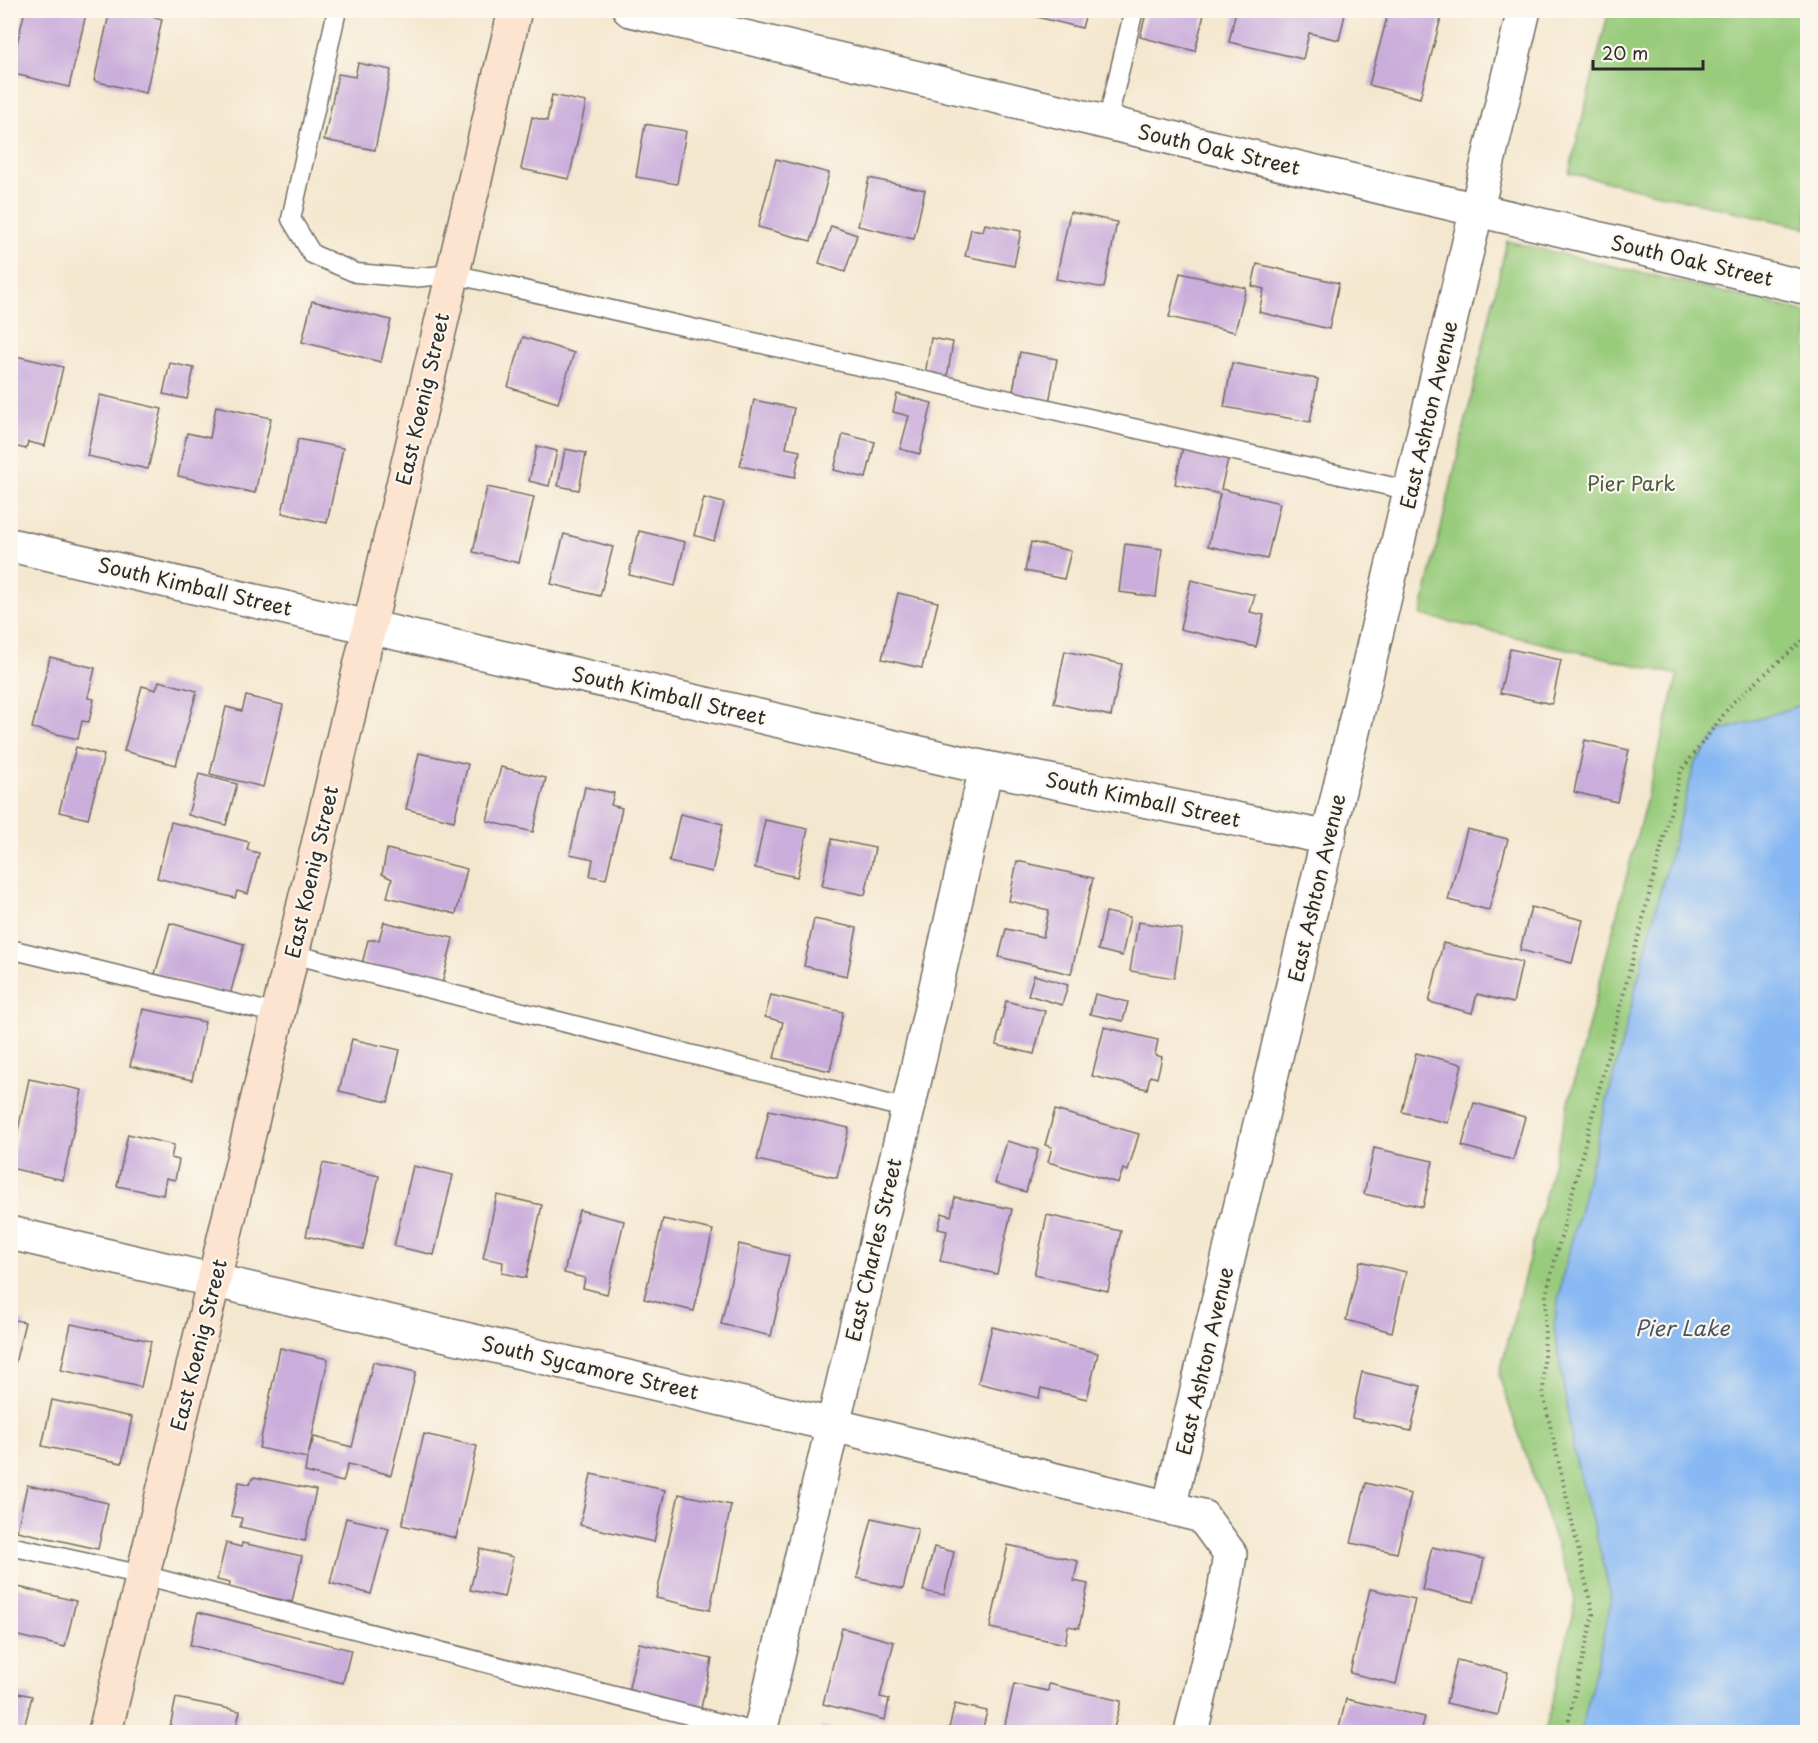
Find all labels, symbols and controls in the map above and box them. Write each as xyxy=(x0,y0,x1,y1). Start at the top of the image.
scale bar xyxy=(1593,33,1702,71)
text: 20 m xyxy=(1602,39,1648,66)
street label: South Oak Street xyxy=(1135,116,1303,182)
street label: South Oak Street xyxy=(1608,227,1776,293)
street label: East Koenig Street xyxy=(388,310,456,488)
street label: East Ashton Avenue xyxy=(1392,318,1464,512)
park label: Pier Park xyxy=(1587,468,1675,498)
street label: South Kimball Street xyxy=(95,549,295,623)
street label: South Kimball Street xyxy=(569,658,769,732)
street label: South Kimball Street xyxy=(1043,764,1243,834)
street label: East Koenig Street xyxy=(277,783,345,961)
street label: East Ashton Avenue xyxy=(1280,791,1352,985)
street label: East Charles Street xyxy=(837,1155,909,1344)
street label: East Koenig Street xyxy=(162,1256,234,1434)
street label: East Ashton Avenue xyxy=(1168,1264,1240,1458)
water label: Pier Lake xyxy=(1635,1311,1731,1343)
street label: South Sycamore Street xyxy=(479,1327,702,1407)

